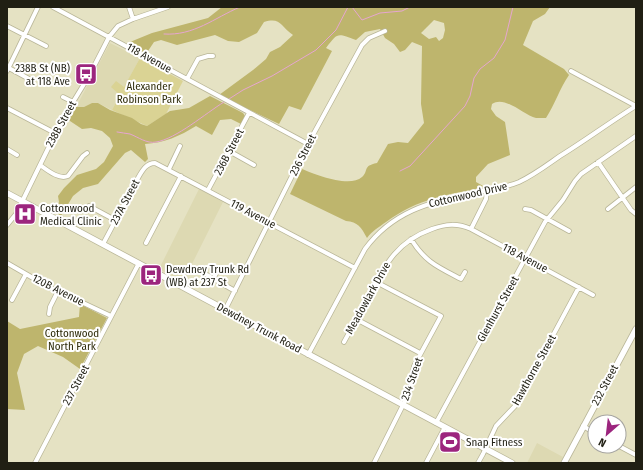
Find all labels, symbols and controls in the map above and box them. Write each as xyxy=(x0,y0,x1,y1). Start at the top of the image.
street label: 118 Avenue xyxy=(124,40,174,76)
bus stop icon: 238B St (NB) at 118 Ave xyxy=(73,61,99,87)
place label: 238B St (NB) at 118 Ave xyxy=(15,62,70,88)
park label: Alexander Robinson Park xyxy=(117,80,182,106)
street label: 238B Street xyxy=(43,98,79,149)
street label: 236B Street xyxy=(211,126,247,178)
street label: 236 Street xyxy=(287,132,319,178)
street label: 237A Street xyxy=(108,177,142,227)
street label: Cottonwood Drive xyxy=(427,180,509,210)
street label: 119 Avenue xyxy=(228,197,278,231)
hospital icon: Cottonwood Medical Clinic xyxy=(12,201,38,227)
place label: Cottonwood Medical Clinic xyxy=(40,202,102,228)
street label: 118 Avenue xyxy=(500,241,550,275)
street label: Meadowlark Drive xyxy=(343,260,393,336)
bus stop icon: Dewdney Trunk Rd (WB) at 237 St xyxy=(138,262,164,288)
place label: Dewdney Trunk Rd (WB) at 237 St xyxy=(166,263,249,289)
street label: 120B Avenue xyxy=(30,271,86,309)
street label: Glenhurst Street xyxy=(474,273,522,344)
street label: Dewdney Trunk Road xyxy=(214,300,304,356)
park label: Cottonwood North Park xyxy=(45,327,99,353)
street label: Hawthorne Street xyxy=(509,332,559,408)
street label: 234 Street xyxy=(399,355,426,402)
street label: 237 Street xyxy=(60,362,92,407)
street label: 232 Street xyxy=(589,362,621,408)
north arrow xyxy=(587,414,627,454)
sports icon: Snap Fitness xyxy=(437,429,463,455)
text: N xyxy=(597,435,609,450)
place label: Snap Fitness xyxy=(466,436,523,449)

